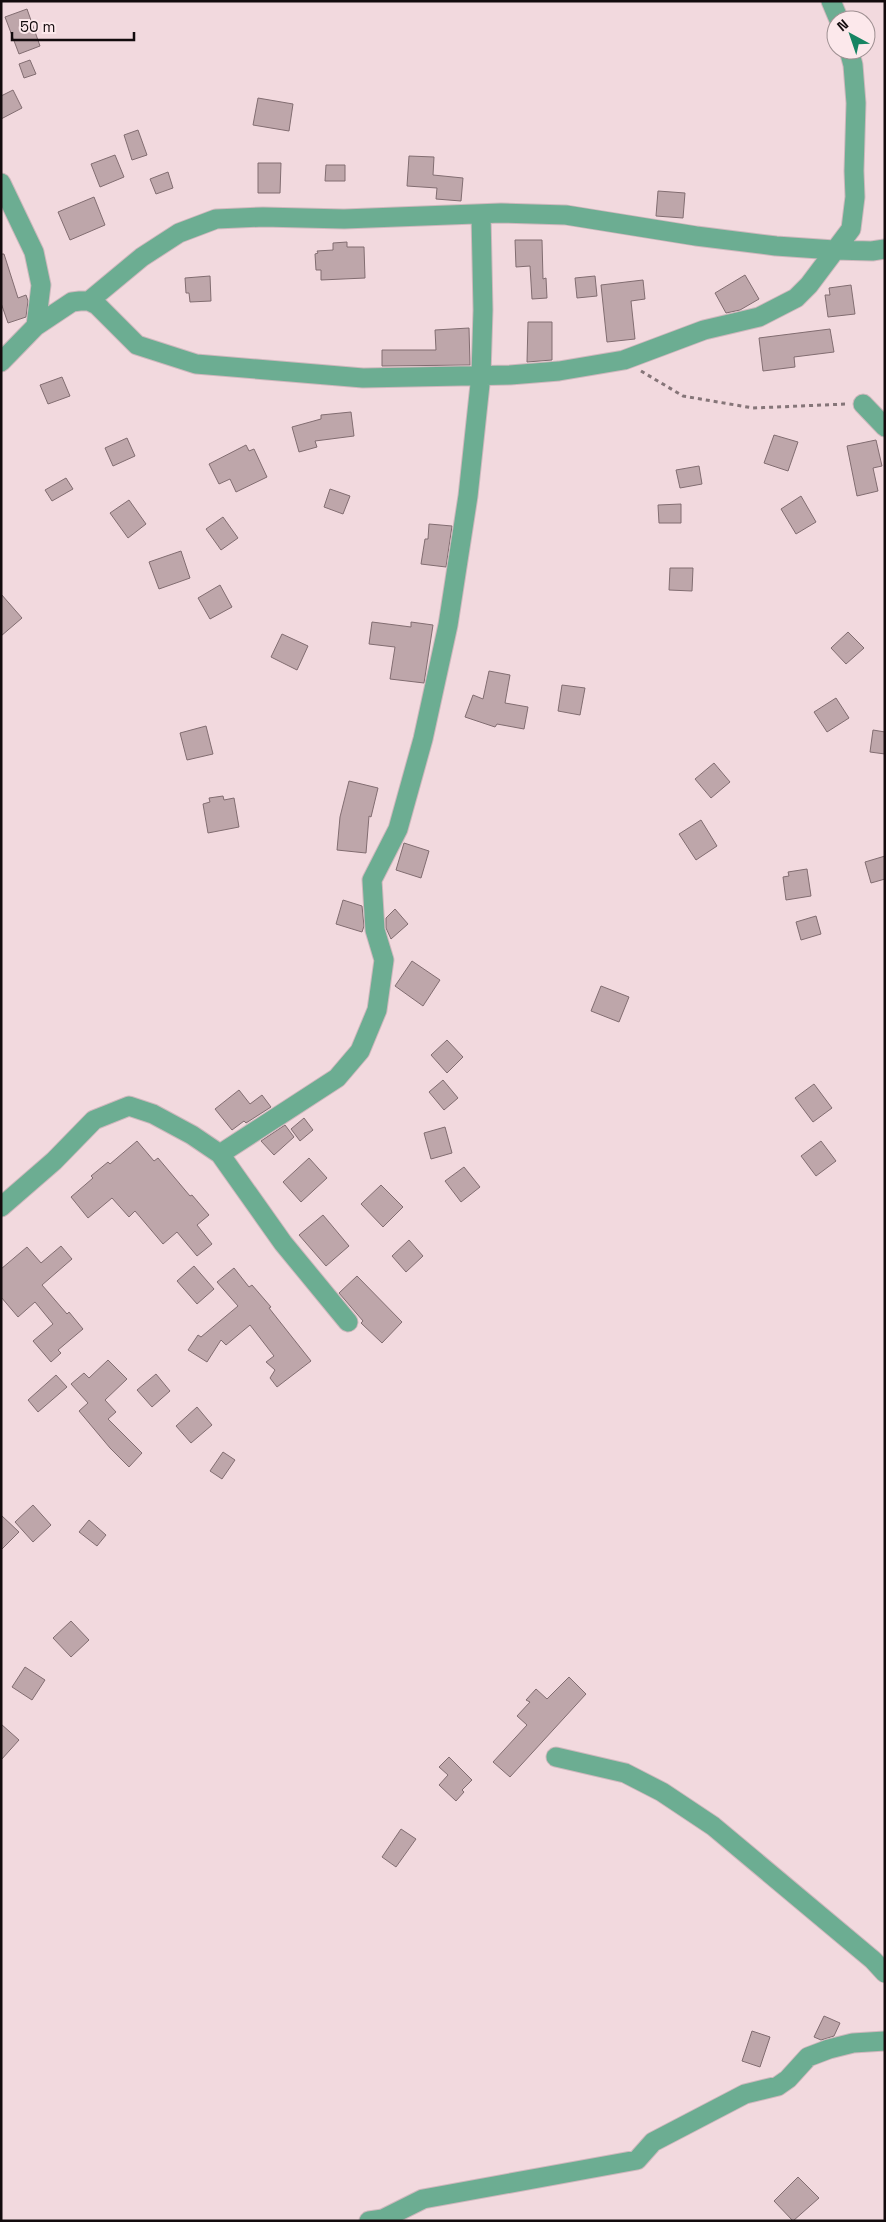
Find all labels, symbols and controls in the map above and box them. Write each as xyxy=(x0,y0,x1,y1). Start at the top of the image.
scale bar xyxy=(12,10,135,42)
north arrow xyxy=(826,10,876,60)
text: N xyxy=(833,15,852,35)
text: 50 m xyxy=(20,17,55,36)

